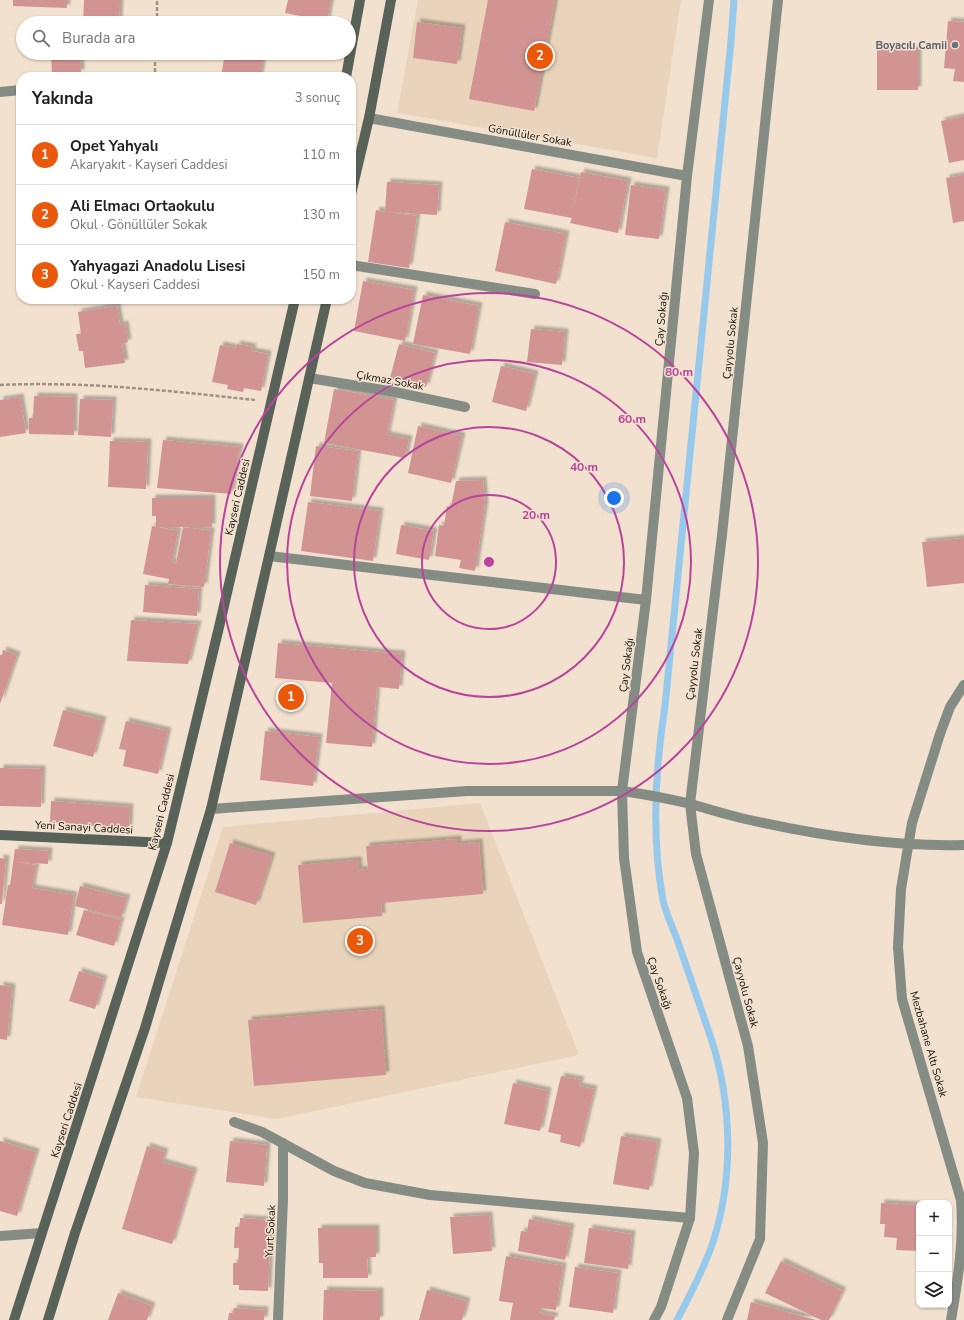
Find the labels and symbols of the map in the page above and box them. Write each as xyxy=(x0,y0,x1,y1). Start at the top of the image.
place label: Boyacılı Camii xyxy=(876,38,947,53)
marker: Boyacılı Camii xyxy=(950,40,960,50)
pin: 2 xyxy=(527,41,553,71)
street label: Gönüllüler Sokak xyxy=(487,121,573,150)
street label: Çay Sokağı xyxy=(652,291,671,347)
street label: Çayyolu Sokak xyxy=(719,306,742,380)
text: 80 m xyxy=(665,364,693,380)
street label: Çıkmaz Sokak xyxy=(355,367,425,394)
text: 60 m xyxy=(618,411,646,427)
street label: Kayseri Caddesi xyxy=(221,457,254,537)
text: 40 m xyxy=(570,459,598,475)
your location xyxy=(604,488,624,508)
text: 20 m xyxy=(522,507,550,523)
centre of rings xyxy=(482,555,496,569)
street label: Çayyolu Sokak xyxy=(683,627,706,701)
street label: Çay Sokağı xyxy=(616,637,637,693)
pin: 1 xyxy=(278,682,304,712)
street label: Kayseri Caddesi xyxy=(145,772,178,852)
street label: Yeni Sanayi Caddesi xyxy=(33,817,134,838)
pin: 3 xyxy=(347,926,373,956)
street label: Çay Sokağı xyxy=(644,955,676,1011)
street label: Çayyolu Sokak xyxy=(729,955,762,1030)
street label: Mezbahane Altı Sokak xyxy=(906,989,951,1099)
street label: Kayseri Caddesi xyxy=(47,1081,86,1160)
street label: Yurt Sokak xyxy=(262,1204,279,1259)

